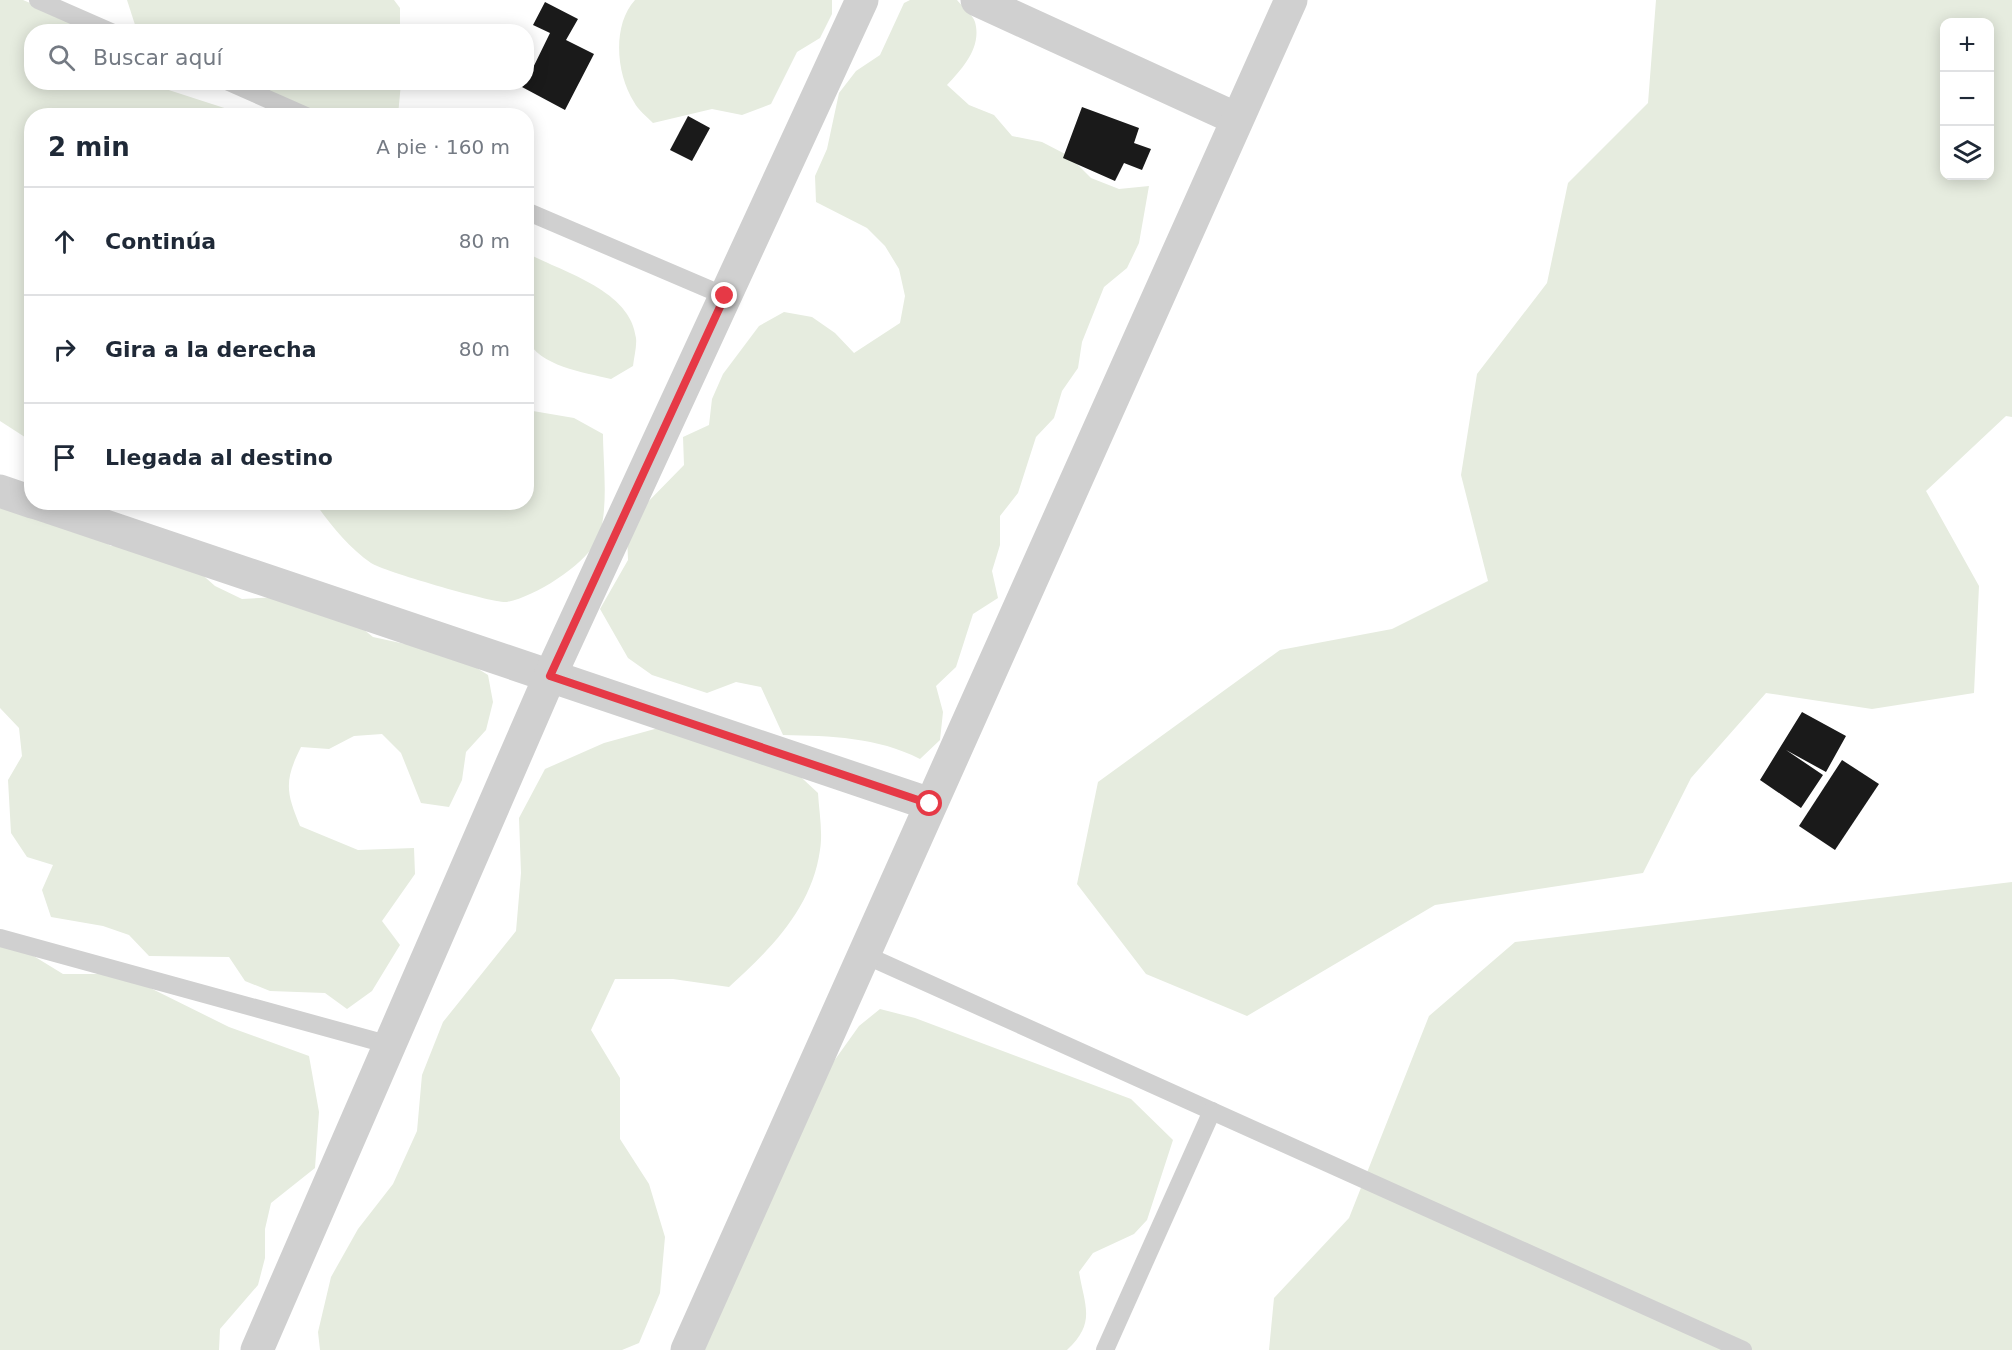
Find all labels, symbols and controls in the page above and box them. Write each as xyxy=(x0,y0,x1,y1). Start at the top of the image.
map controls xyxy=(1940,18,1994,180)
button: + xyxy=(1940,18,1994,72)
search box xyxy=(24,24,534,90)
icon: search xyxy=(45,41,78,74)
text: Buscar aquí xyxy=(93,45,223,70)
button: − xyxy=(1940,72,1994,126)
button: layers xyxy=(1940,126,1994,180)
text: 2 min xyxy=(48,132,130,162)
text: A pie · 160 m xyxy=(376,135,510,159)
icon: ahead xyxy=(48,225,81,258)
text: Continúa xyxy=(105,229,216,254)
text: 80 m xyxy=(459,229,510,253)
route end xyxy=(711,282,737,308)
icon: right xyxy=(48,333,81,366)
text: Gira a la derecha xyxy=(105,337,317,362)
text: 80 m xyxy=(459,337,510,361)
icon: arrive xyxy=(48,441,81,474)
text: Llegada al destino xyxy=(105,445,333,470)
route start xyxy=(916,790,942,816)

